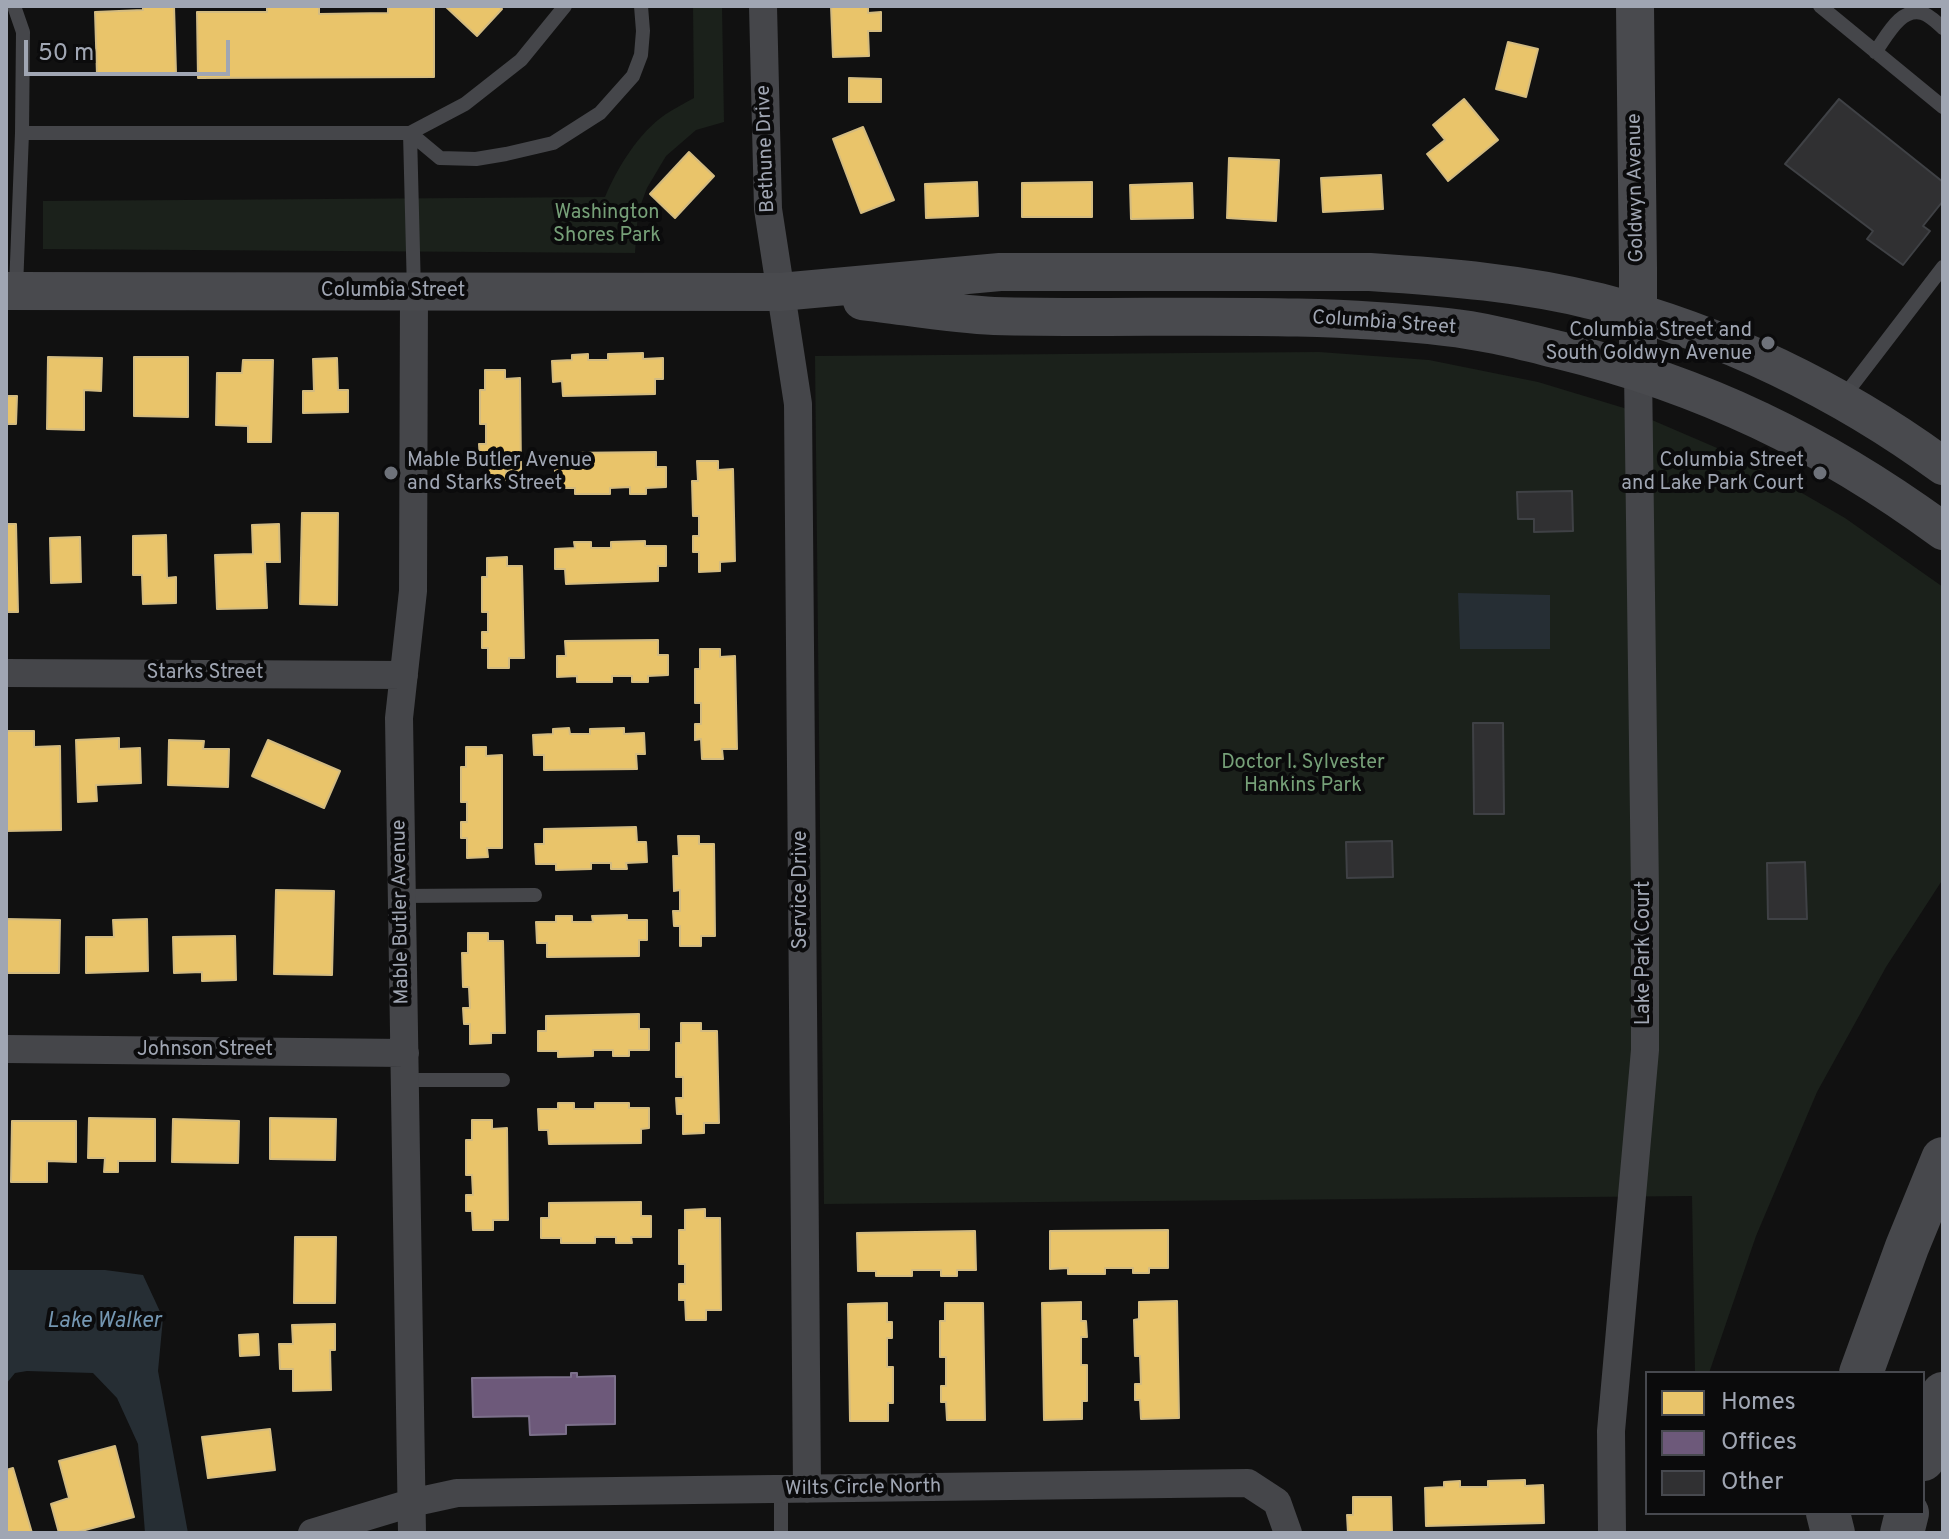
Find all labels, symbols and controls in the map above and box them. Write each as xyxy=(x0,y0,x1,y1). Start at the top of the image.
scale bar xyxy=(28,24,234,74)
text: 50 m xyxy=(38,39,94,69)
street label: Bethune Drive xyxy=(753,85,781,213)
street label: Goldwyn Avenue xyxy=(1624,113,1650,263)
park label: Washington Shores Park xyxy=(553,202,661,249)
street label: Columbia Street xyxy=(321,280,465,304)
street label: Columbia Street xyxy=(1311,307,1457,341)
place label: Columbia Street and South Goldwyn Avenue xyxy=(1546,320,1752,367)
marker: Columbia Street and South Goldwyn Avenue xyxy=(1759,334,1777,352)
place label: Mable Butler Avenue and Starks Street xyxy=(407,450,592,497)
place label: Columbia Street and Lake Park Court xyxy=(1621,450,1804,497)
marker: Mable Butler Avenue and Starks Street xyxy=(382,464,400,482)
marker: Columbia Street and Lake Park Court xyxy=(1811,464,1829,482)
street label: Starks Street xyxy=(147,662,263,686)
park label: Doctor I. Sylvester Hankins Park xyxy=(1221,752,1385,799)
street label: Mable Butler Avenue xyxy=(388,819,416,1005)
street label: Service Drive xyxy=(790,831,814,949)
street label: Lake Park Court xyxy=(1633,881,1657,1025)
street label: Johnson Street xyxy=(137,1039,273,1063)
water label: Lake Walker xyxy=(47,1310,161,1336)
legend xyxy=(1645,1371,1925,1515)
text: Homes xyxy=(1721,1388,1796,1418)
text: Offices xyxy=(1721,1428,1797,1458)
text: Other xyxy=(1721,1468,1783,1498)
street label: Wilts Circle North xyxy=(785,1476,941,1502)

